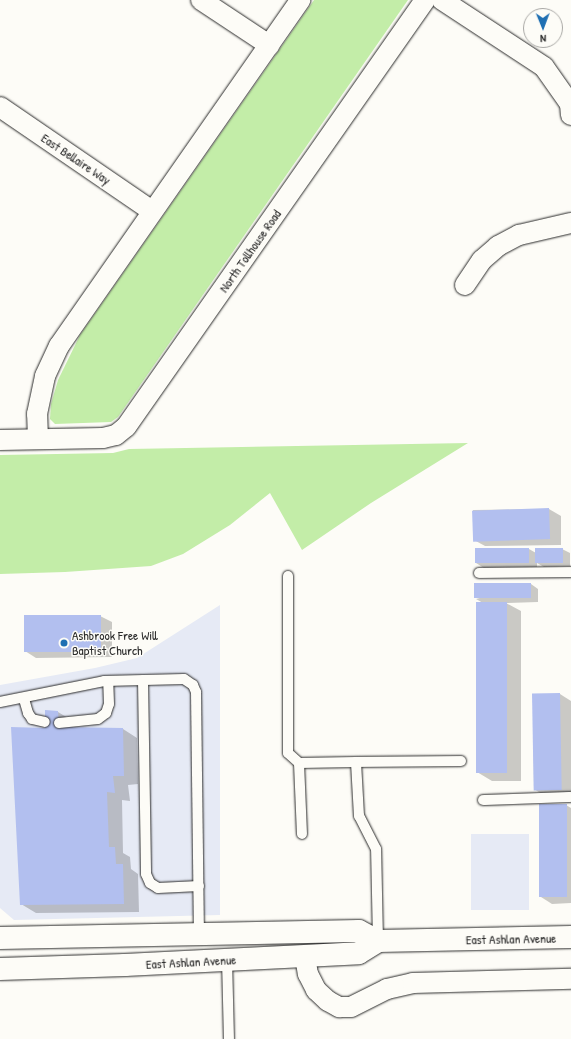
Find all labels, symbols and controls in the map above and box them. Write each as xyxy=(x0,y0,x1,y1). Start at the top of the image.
north arrow xyxy=(523,8,563,48)
text: N xyxy=(540,32,546,46)
street label: East Bellaire Way xyxy=(38,130,114,188)
street label: North Tollhouse Road xyxy=(216,207,284,295)
place label: Ashbrook Free Will Baptist Church xyxy=(72,628,158,659)
marker: Ashbrook Free Will Baptist Church xyxy=(59,638,69,648)
street label: East Ashlan Avenue xyxy=(466,930,556,948)
street label: East Ashlan Avenue xyxy=(145,952,237,972)

